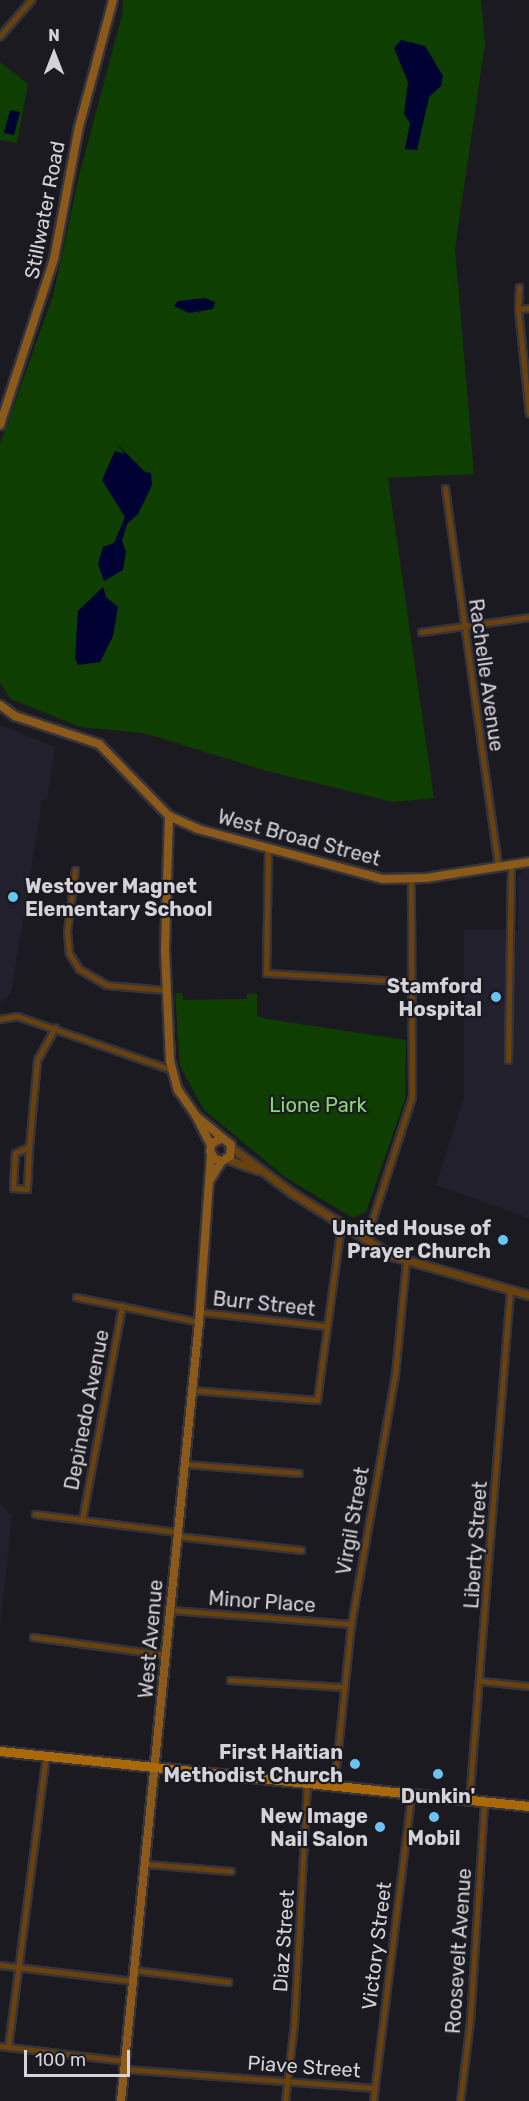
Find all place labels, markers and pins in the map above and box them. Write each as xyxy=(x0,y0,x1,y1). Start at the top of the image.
place label: Westover Magnet Elementary School xyxy=(25,874,213,921)
marker: Westover Magnet Elementary School xyxy=(6,890,20,904)
place label: Stamford Hospital xyxy=(387,974,482,1021)
marker: Stamford Hospital xyxy=(487,988,505,1006)
place label: United House of Prayer Church xyxy=(332,1216,491,1263)
marker: United House of Prayer Church xyxy=(496,1233,510,1247)
place label: First Haitian Methodist Church xyxy=(163,1740,343,1787)
marker: First Haitian Methodist Church xyxy=(348,1757,362,1771)
marker: Dunkin' xyxy=(431,1767,445,1781)
place label: Dunkin' xyxy=(401,1784,475,1808)
place label: New Image Nail Salon xyxy=(260,1804,368,1851)
marker: Mobil xyxy=(427,1810,441,1824)
marker: New Image Nail Salon xyxy=(373,1820,387,1834)
place label: Mobil xyxy=(408,1826,460,1850)

